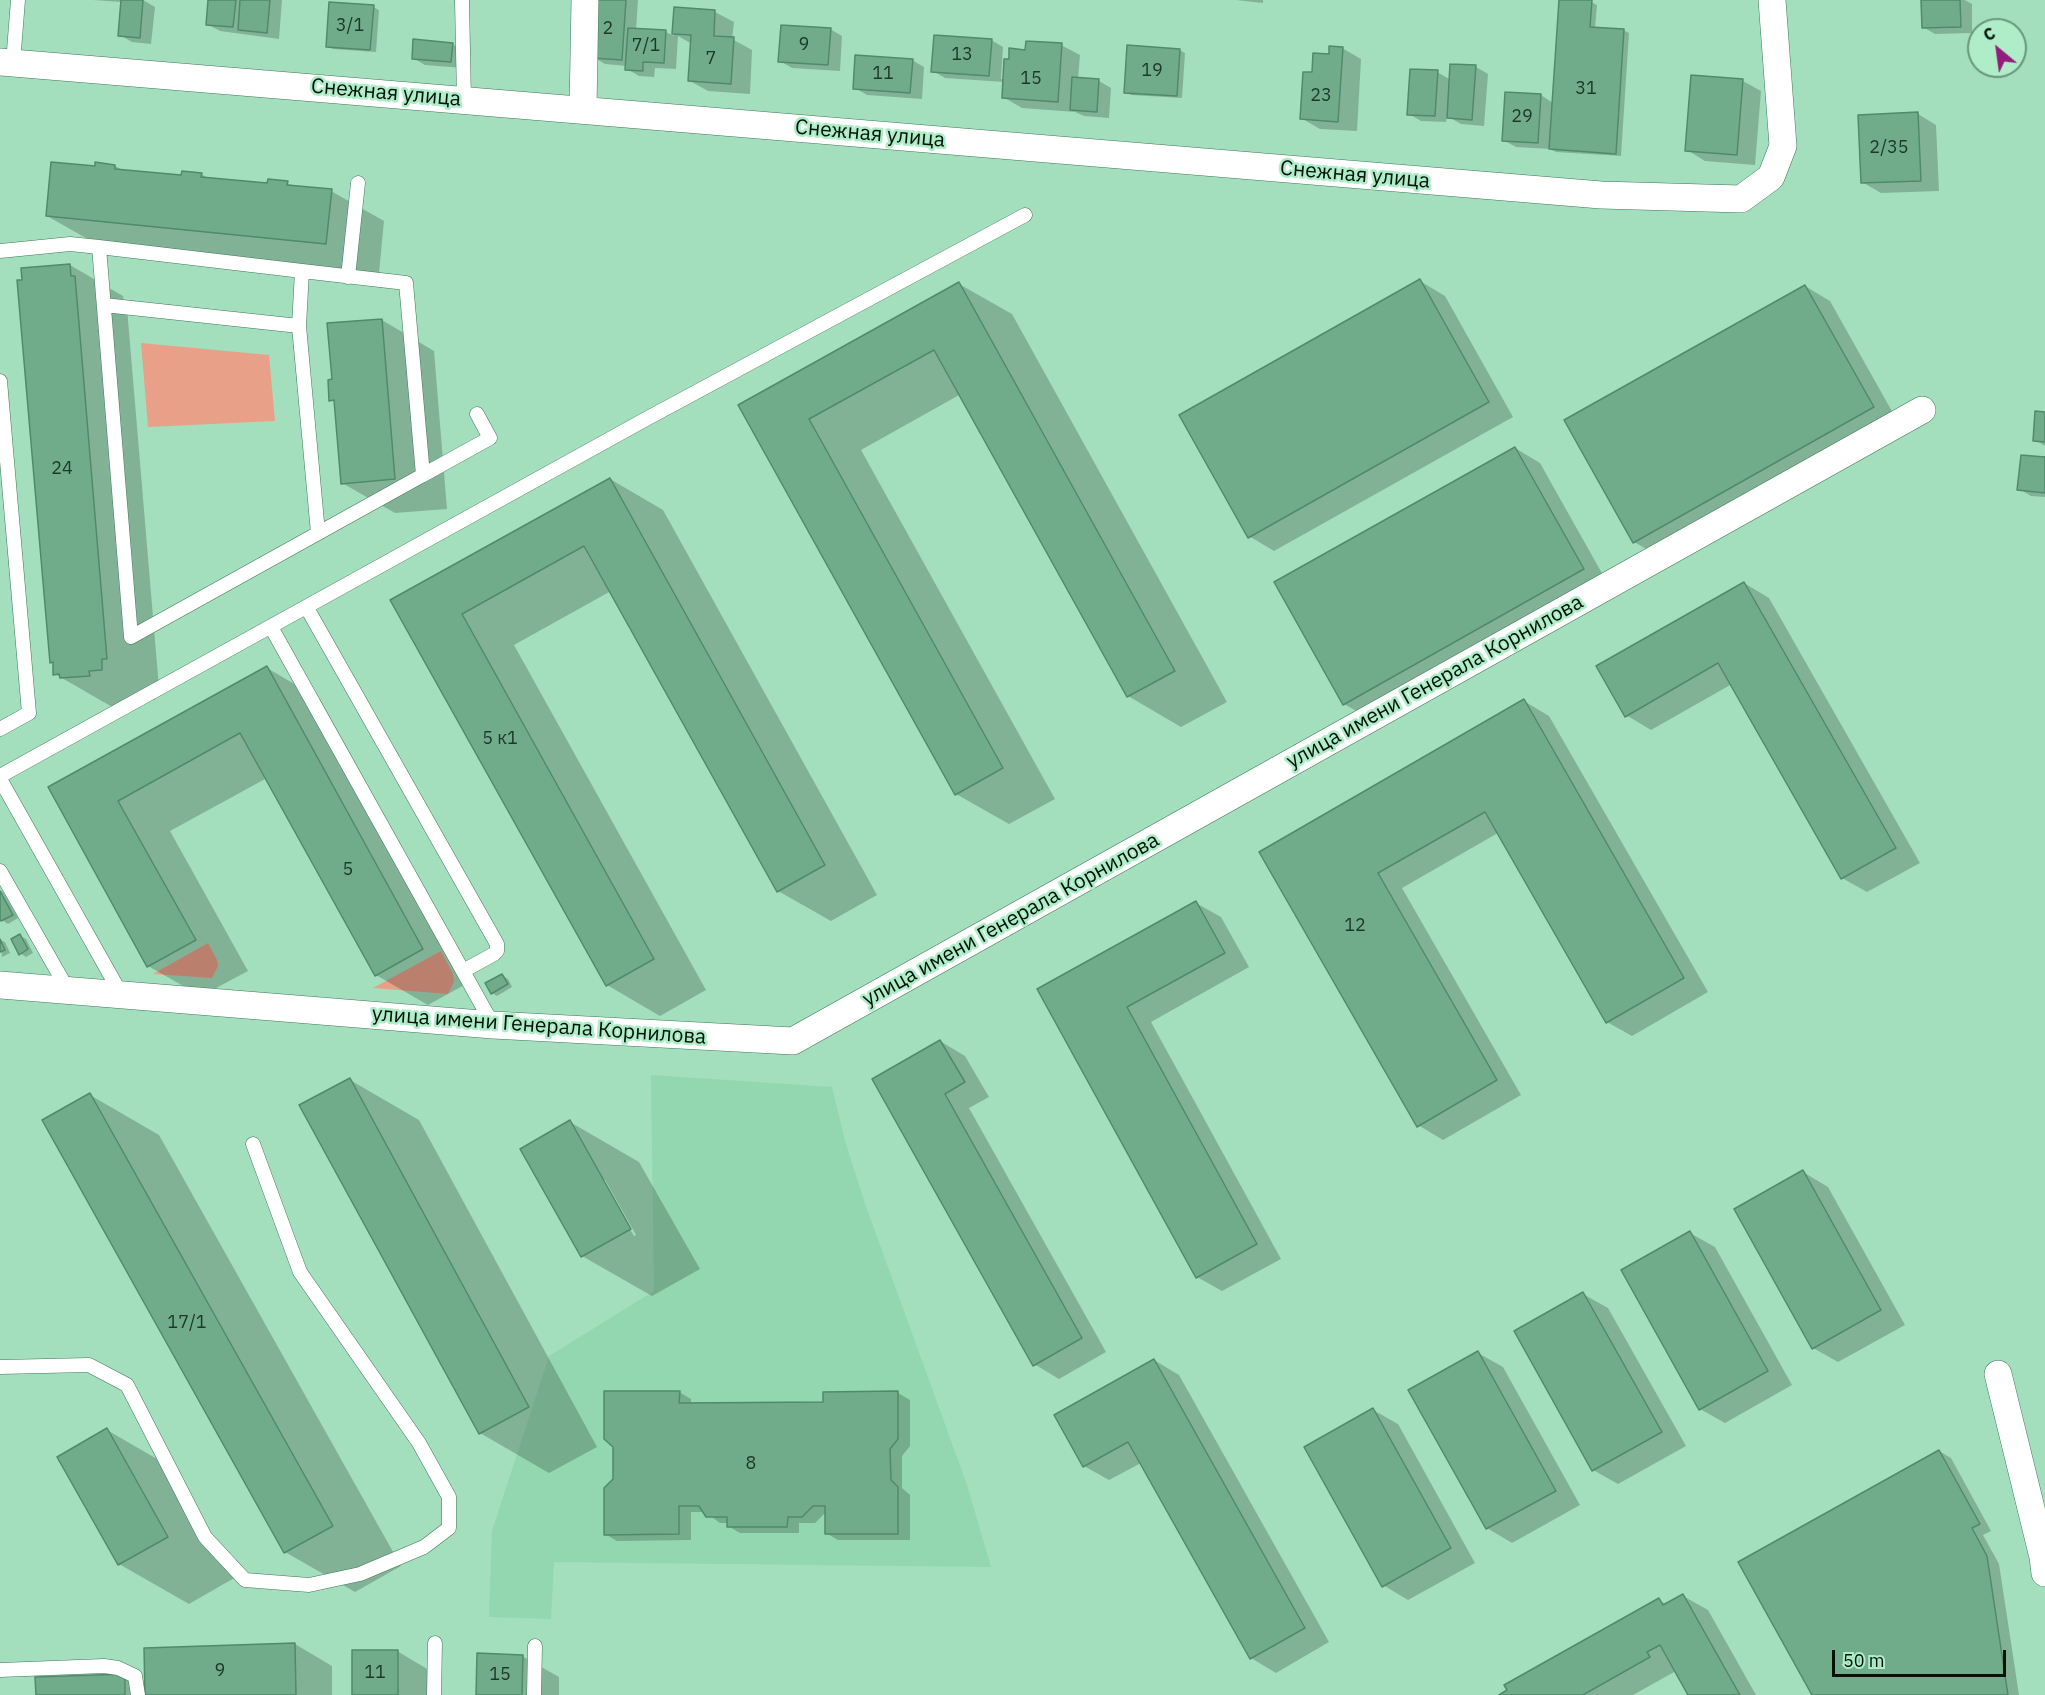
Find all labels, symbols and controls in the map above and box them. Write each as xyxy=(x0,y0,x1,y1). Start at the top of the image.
house number: 3/1 xyxy=(336,15,364,37)
house number: 2 xyxy=(603,18,613,40)
north arrow xyxy=(1967,18,2027,78)
text: С xyxy=(1980,23,1999,45)
house number: 9 xyxy=(799,34,809,56)
house number: 7/1 xyxy=(632,35,660,57)
house number: 13 xyxy=(951,44,973,66)
house number: 7 xyxy=(706,48,716,70)
house number: 19 xyxy=(1141,60,1163,82)
house number: 11 xyxy=(872,63,894,85)
house number: 15 xyxy=(1020,68,1042,90)
street label: Снежная улица xyxy=(310,74,462,112)
house number: 31 xyxy=(1575,78,1597,100)
house number: 23 xyxy=(1310,85,1332,107)
house number: 29 xyxy=(1511,106,1533,128)
street label: Снежная улица xyxy=(794,115,946,153)
house number: 2/35 xyxy=(1869,137,1909,159)
street label: Снежная улица xyxy=(1279,156,1431,194)
house number: 24 xyxy=(51,458,73,480)
street label: улица имени Генерала Корнилова xyxy=(1282,590,1588,774)
house number: 5 к1 xyxy=(482,728,518,750)
street label: улица имени Генерала Корнилова xyxy=(858,828,1164,1012)
house number: 5 xyxy=(343,859,353,881)
house number: 12 xyxy=(1344,915,1366,937)
street label: улица имени Генерала Корнилова xyxy=(371,1002,707,1050)
house number: 17/1 xyxy=(167,1312,207,1334)
house number: 8 xyxy=(746,1453,756,1475)
scale bar xyxy=(1835,1638,2009,1676)
text: 50 m xyxy=(1843,1649,1885,1672)
house number: 9 xyxy=(215,1660,225,1682)
house number: 11 xyxy=(364,1662,386,1684)
house number: 15 xyxy=(489,1664,511,1686)

